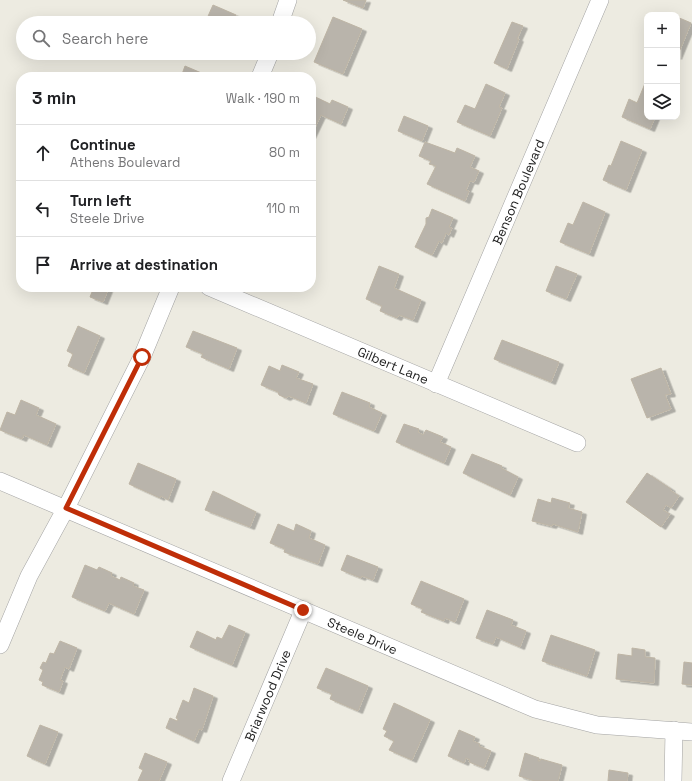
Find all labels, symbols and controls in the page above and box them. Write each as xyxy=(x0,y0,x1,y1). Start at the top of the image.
map controls xyxy=(644,12,680,120)
button: + xyxy=(644,12,680,48)
search box xyxy=(16,16,316,60)
icon: search xyxy=(30,27,52,49)
text: Search here xyxy=(62,29,148,48)
button: − xyxy=(644,48,680,84)
button: layers xyxy=(644,84,680,120)
text: 3 min xyxy=(32,87,76,109)
text: Walk · 190 m xyxy=(226,90,300,107)
text: Continue xyxy=(70,135,136,154)
street label: Benson Boulevard xyxy=(489,137,549,247)
icon: ahead xyxy=(32,142,54,164)
text: 80 m xyxy=(269,144,300,161)
text: Athens Boulevard xyxy=(70,154,180,171)
text: Turn left xyxy=(70,191,132,210)
icon: left xyxy=(32,198,54,220)
text: 110 m xyxy=(266,200,300,217)
text: Steele Drive xyxy=(70,210,144,227)
icon: arrive xyxy=(32,254,54,276)
text: Arrive at destination xyxy=(70,255,218,274)
street label: Gilbert Lane xyxy=(355,343,431,388)
route start xyxy=(133,348,151,366)
route end xyxy=(294,601,312,619)
street label: Steele Drive xyxy=(325,613,400,658)
street label: Briarwood Drive xyxy=(241,647,295,744)

